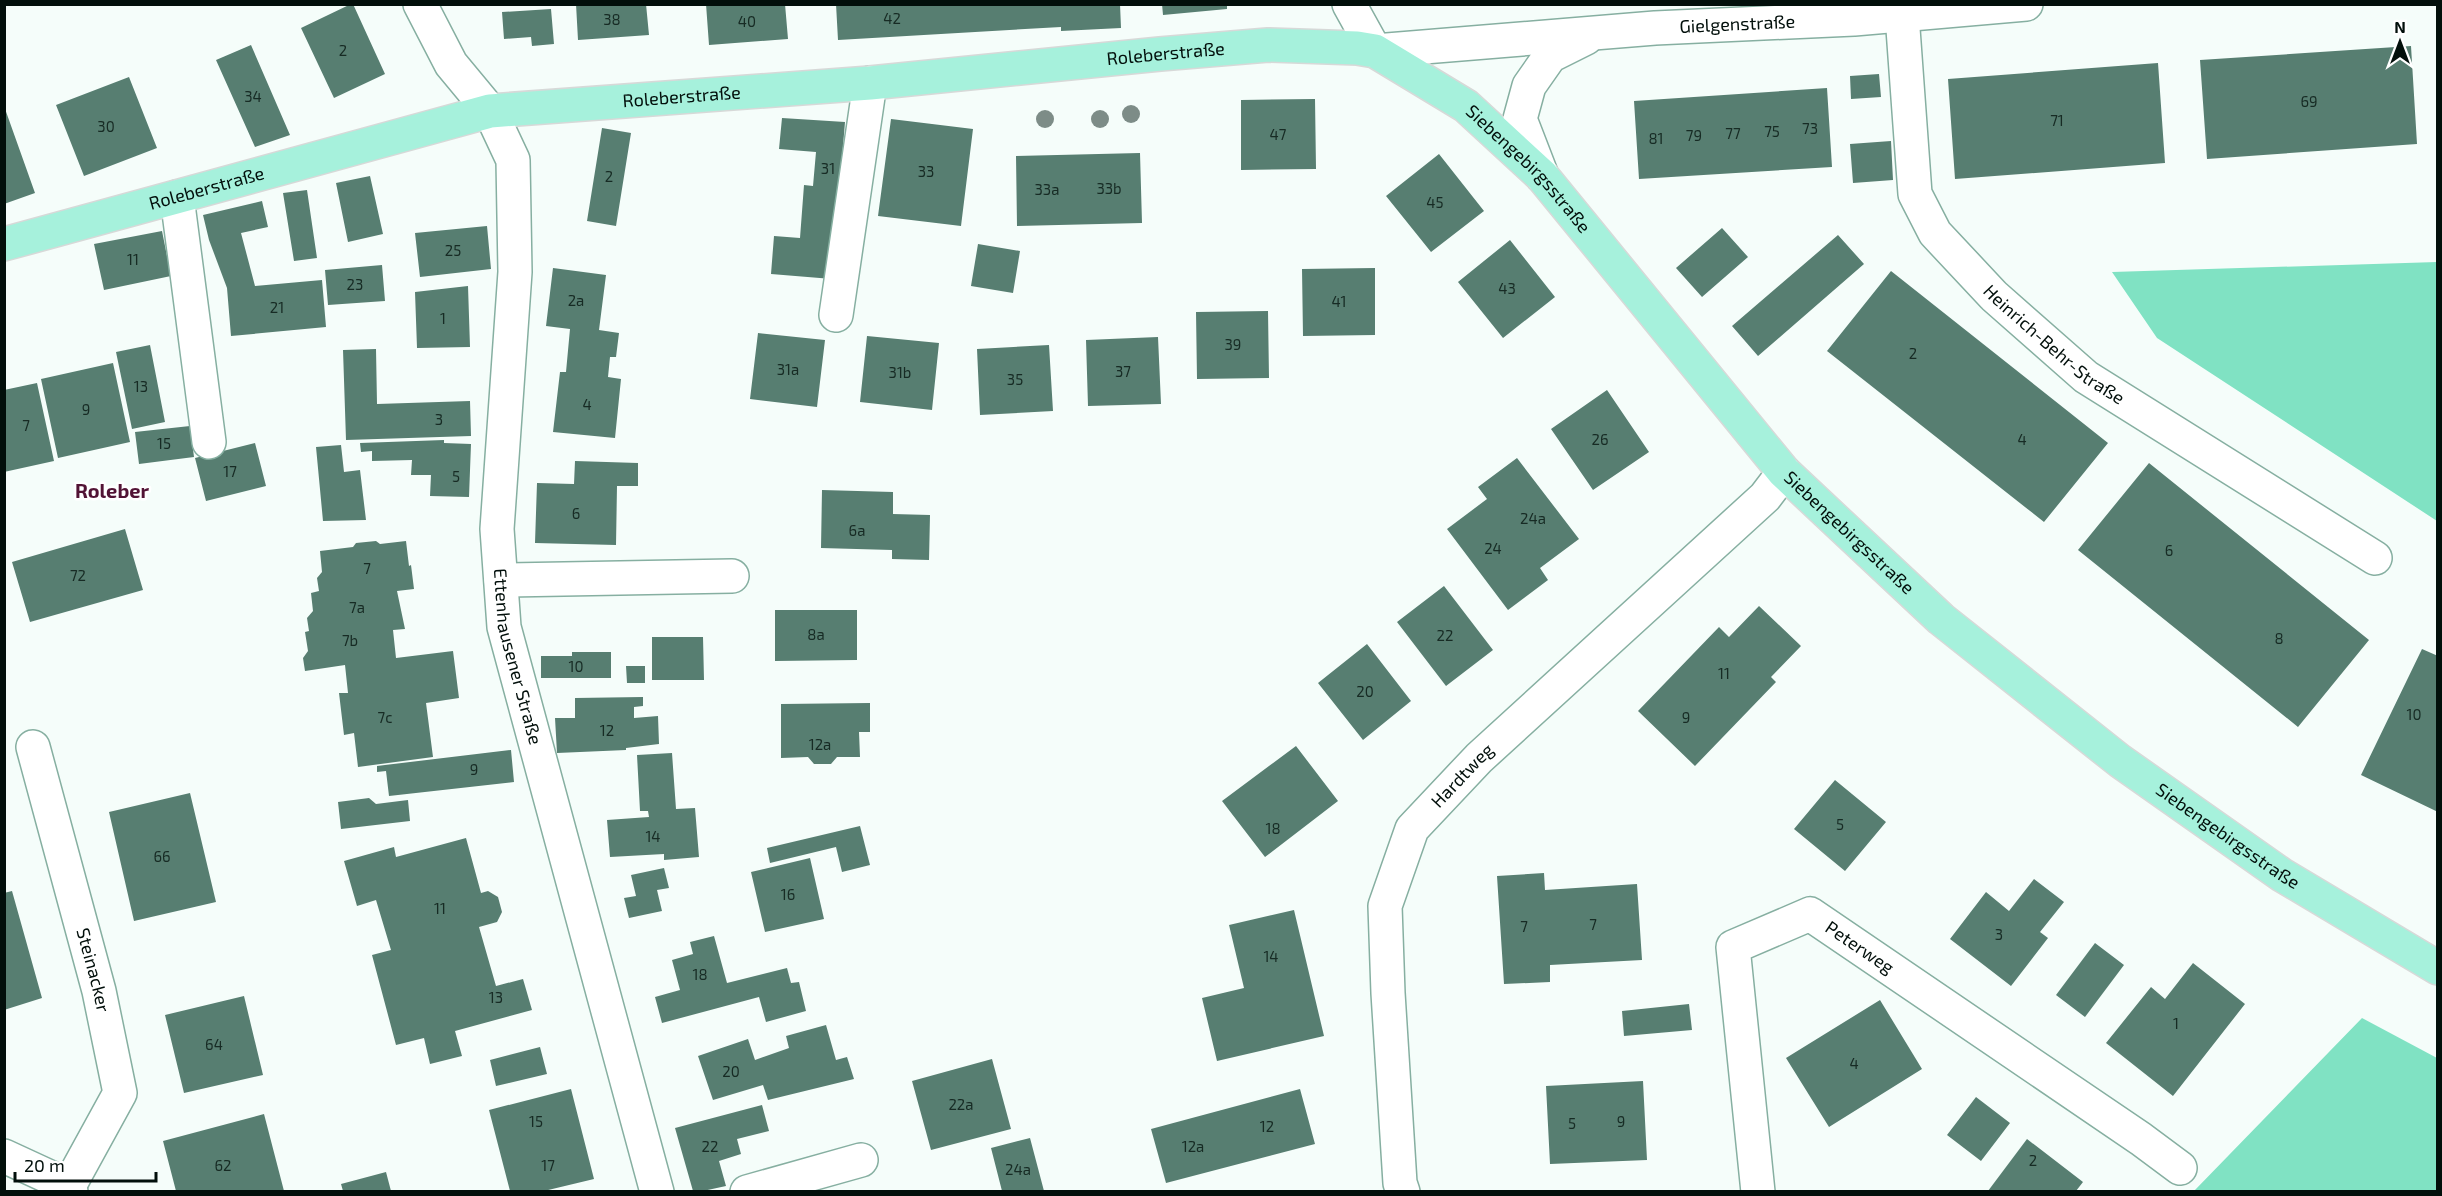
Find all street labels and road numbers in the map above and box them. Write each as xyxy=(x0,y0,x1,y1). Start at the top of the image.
street label: Gielgenstraße xyxy=(1679,10,1796,37)
street label: Roleberstraße xyxy=(1106,37,1225,69)
street label: Roleberstraße xyxy=(622,81,741,111)
street label: Siebengebirgsstraße xyxy=(1462,100,1596,237)
street label: Roleberstraße xyxy=(146,161,266,214)
street label: Heinrich-Behr-Straße xyxy=(1979,280,2129,408)
street label: Siebengebirgsstraße xyxy=(1780,466,1919,598)
street label: Ettenhausener Straße xyxy=(490,568,547,747)
street label: Hardtweg xyxy=(1426,738,1498,812)
street label: Siebengebirgsstraße xyxy=(2152,778,2304,893)
street label: Peterweg xyxy=(1822,916,1899,978)
street label: Steinacker xyxy=(72,925,115,1014)

